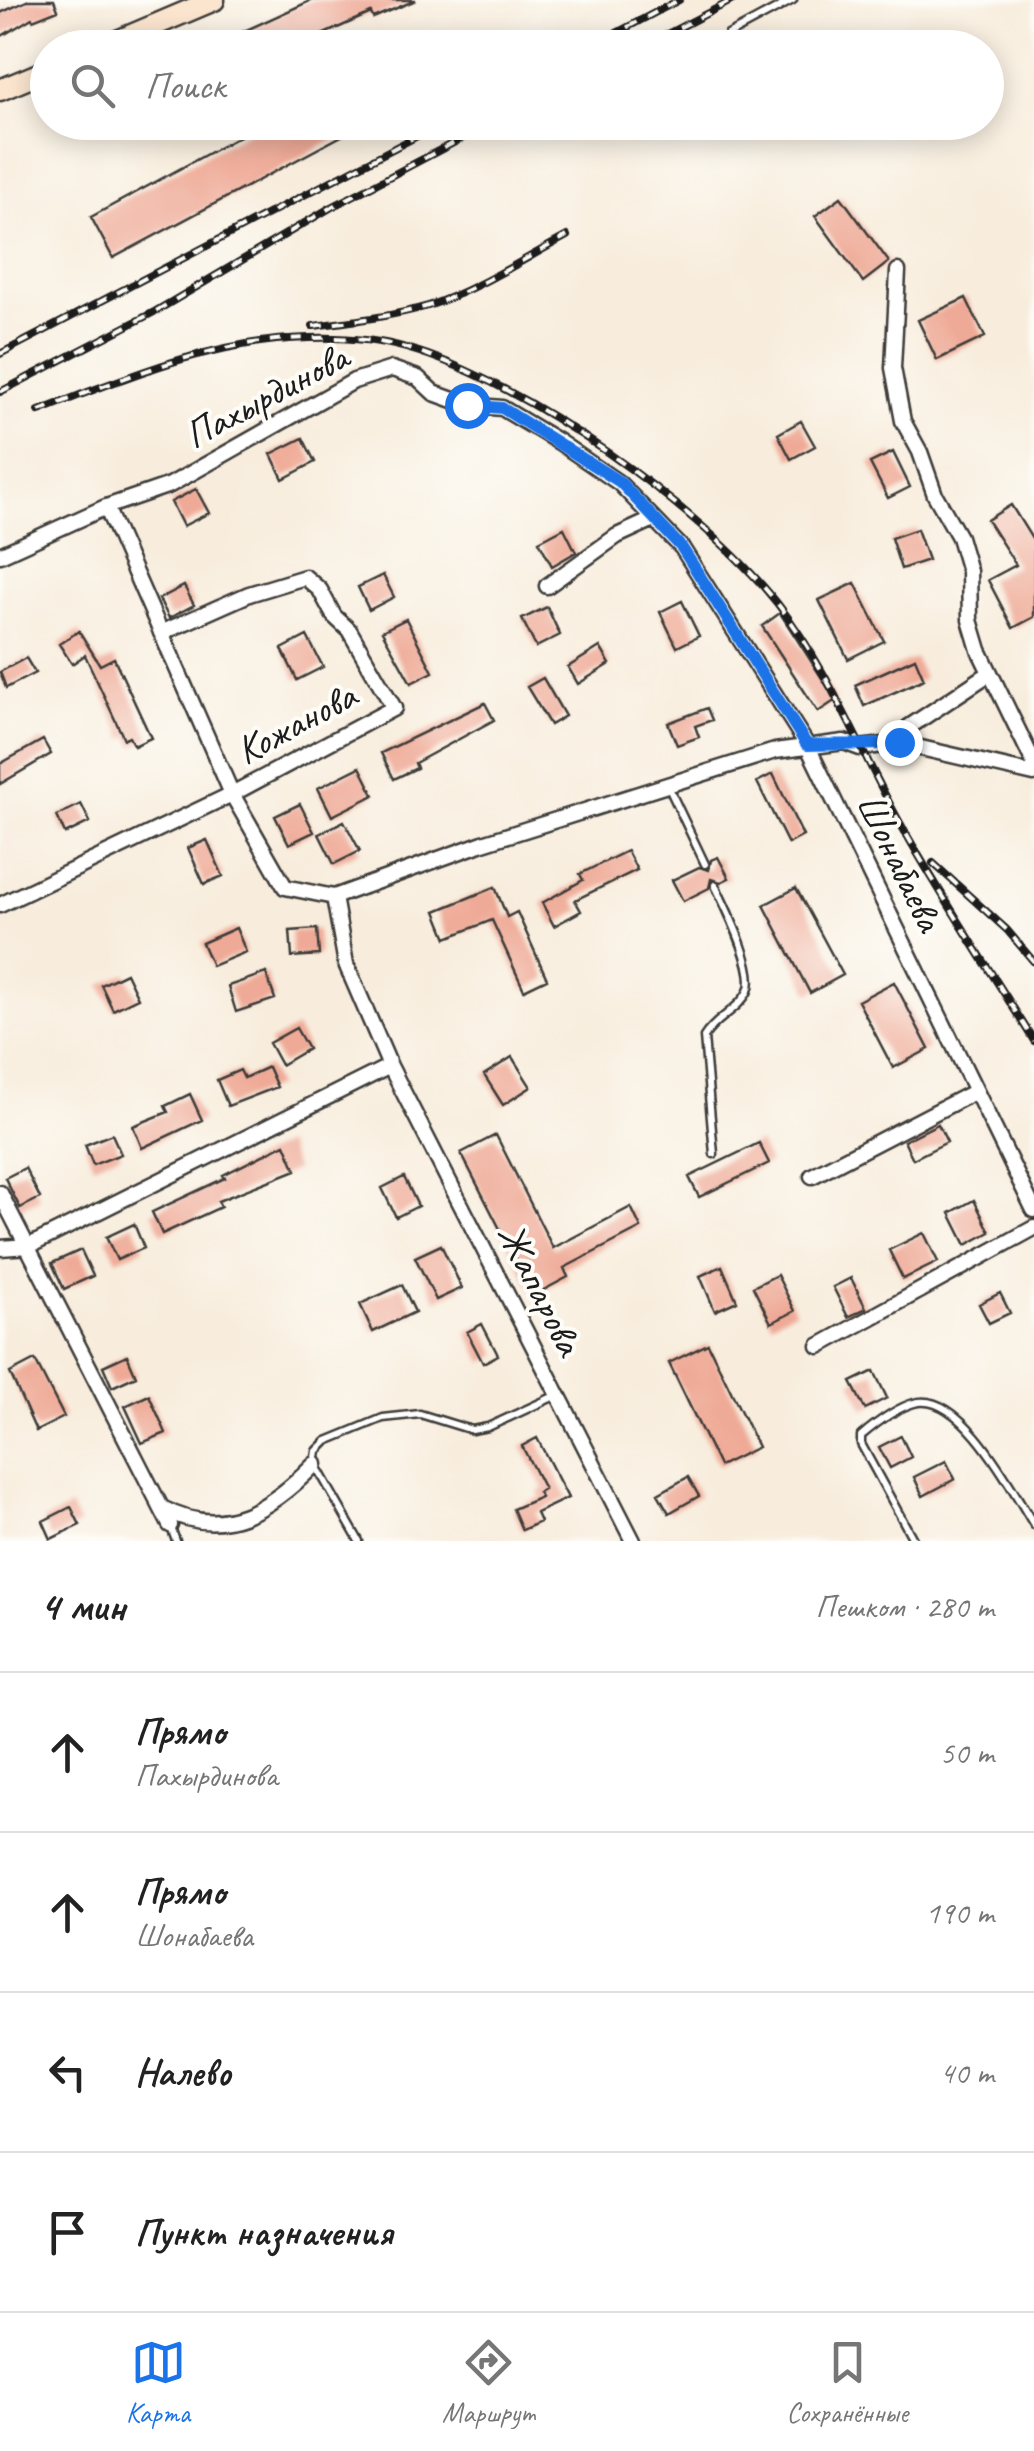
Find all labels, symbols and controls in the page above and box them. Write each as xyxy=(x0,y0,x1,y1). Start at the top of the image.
search box xyxy=(30,30,1004,140)
icon: search xyxy=(65,58,120,113)
text: Поиск xyxy=(145,62,225,109)
street label: Пахырдинова xyxy=(176,330,360,460)
route start xyxy=(445,383,491,429)
street label: Кожанова xyxy=(227,669,367,775)
route end xyxy=(877,720,923,766)
street label: Шонабаева xyxy=(845,785,956,942)
street label: Жапарова xyxy=(486,1215,595,1365)
text: 4 мин xyxy=(40,1580,125,1633)
text: Пешком · 280 m xyxy=(815,1586,994,1627)
text: Прямо xyxy=(135,1708,225,1755)
icon: ahead xyxy=(40,1725,95,1780)
text: 50 m xyxy=(940,1732,994,1773)
text: Пахырдинова xyxy=(135,1755,278,1796)
text: Прямо xyxy=(135,1868,225,1915)
icon: ahead xyxy=(40,1885,95,1940)
text: 190 m xyxy=(925,1892,994,1933)
text: Шонабаева xyxy=(135,1915,253,1956)
icon: left xyxy=(40,2045,95,2100)
text: Налево xyxy=(135,2049,231,2096)
text: 40 m xyxy=(940,2052,994,2093)
icon: arrive xyxy=(40,2205,95,2260)
text: Пункт назначения xyxy=(135,2209,392,2256)
tab: Карта xyxy=(126,2335,190,2430)
tab: Маршрут xyxy=(442,2335,534,2430)
tab: Сохранённые xyxy=(786,2335,908,2430)

